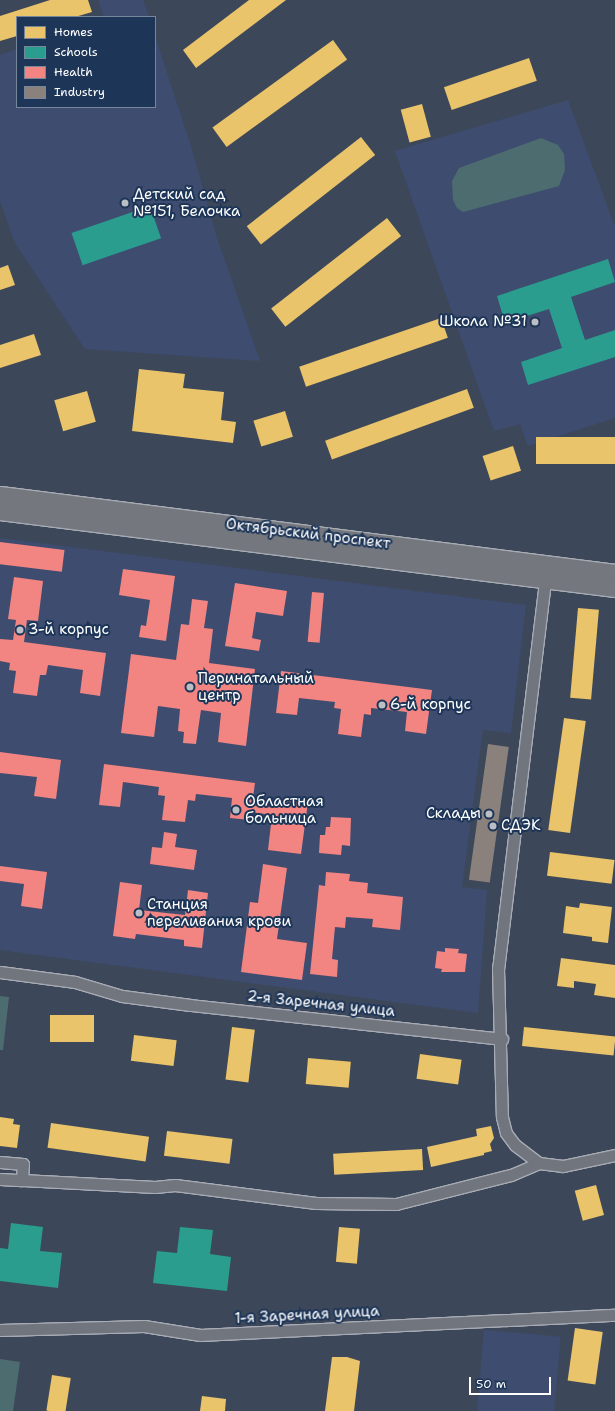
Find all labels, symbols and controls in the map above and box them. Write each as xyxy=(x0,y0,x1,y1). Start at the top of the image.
legend xyxy=(16,16,156,108)
text: Homes xyxy=(54,24,93,40)
text: Schools xyxy=(54,44,98,60)
text: Health xyxy=(54,64,93,80)
text: Industry xyxy=(54,84,105,100)
place label: Детский сад №151, Белочка xyxy=(133,185,241,220)
marker: Детский сад №151, Белочка xyxy=(120,198,130,208)
place label: Школа №31 xyxy=(439,313,527,331)
marker: Школа №31 xyxy=(530,317,540,327)
street label: Октябрьский проспект xyxy=(225,515,391,553)
place label: 3-й корпус xyxy=(28,621,109,639)
marker: 3-й корпус xyxy=(15,625,25,635)
place label: Перинатальный центр xyxy=(198,669,314,704)
marker: Перинатальный центр xyxy=(185,682,195,692)
place label: 6-й корпус xyxy=(390,696,471,714)
marker: 6-й корпус xyxy=(377,700,387,710)
place label: Областная больница xyxy=(245,792,324,827)
marker: Областная больница xyxy=(230,804,242,816)
place label: Склады xyxy=(426,805,481,823)
marker: Склады xyxy=(484,809,494,819)
place label: СДЭК xyxy=(501,817,541,835)
marker: СДЭК xyxy=(488,821,498,831)
place label: Станция переливания крови xyxy=(147,895,291,930)
marker: Станция переливания крови xyxy=(134,908,144,918)
street label: 2-я Заречная улица xyxy=(246,987,396,1021)
street label: 1-я Заречная улица xyxy=(234,1302,380,1328)
scale bar xyxy=(471,1369,553,1395)
text: 50 m xyxy=(476,1376,506,1392)

